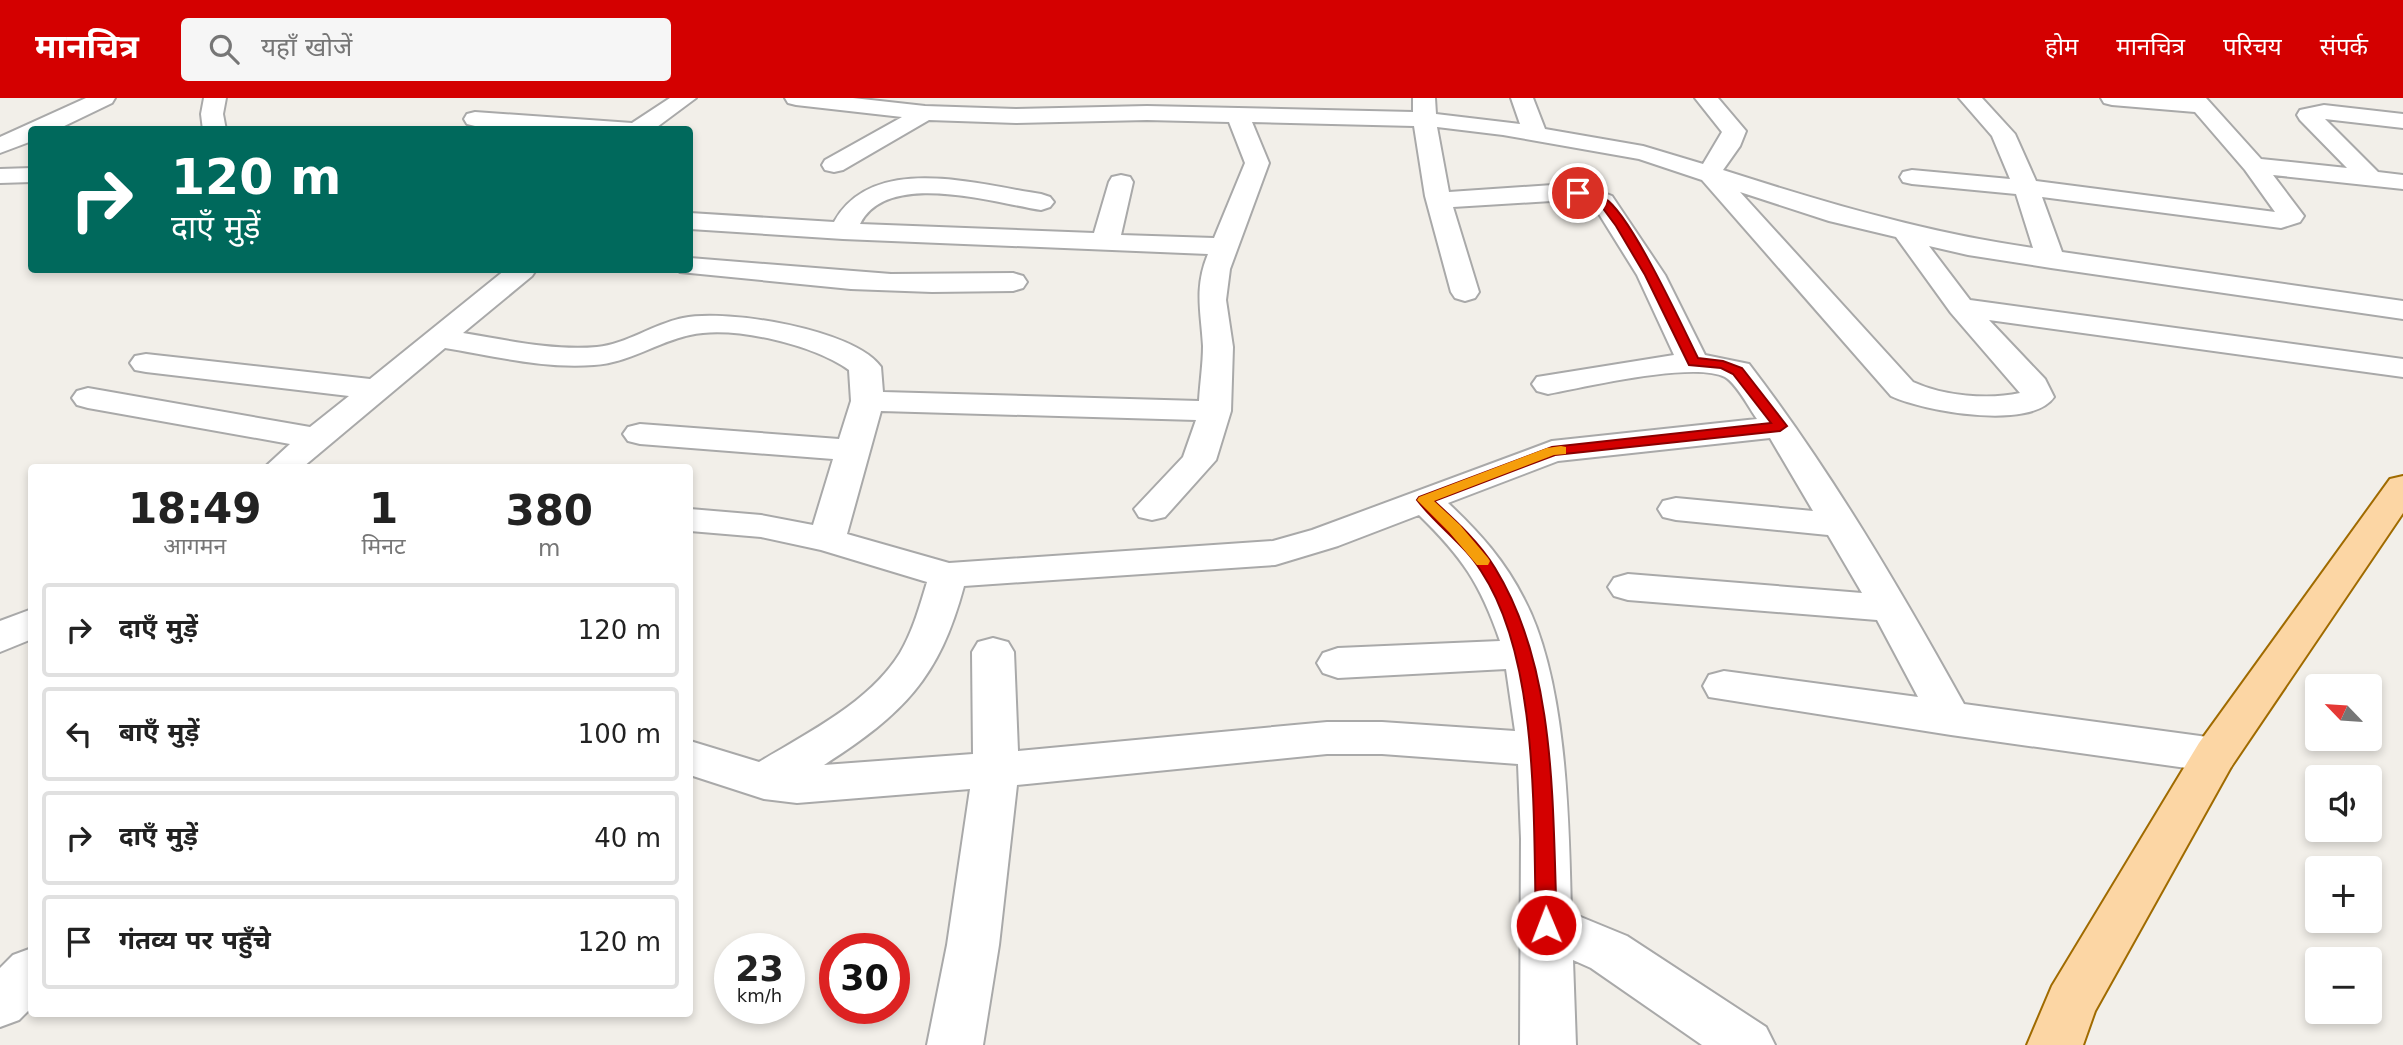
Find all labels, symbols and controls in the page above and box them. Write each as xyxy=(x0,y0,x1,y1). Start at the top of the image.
search box xyxy=(181,18,671,81)
text: मानचित्र xyxy=(35,27,139,66)
icon: search xyxy=(205,30,243,68)
text: यहाँ खोजें xyxy=(261,32,352,62)
text: होम xyxy=(2045,33,2078,61)
text: मानचित्र xyxy=(2116,33,2185,61)
text: परिचय xyxy=(2223,33,2282,61)
text: संपर्क xyxy=(2320,33,2368,61)
text: 120 m xyxy=(171,149,341,206)
icon: right xyxy=(56,154,147,245)
pin xyxy=(1548,163,1608,223)
icon: arrive xyxy=(1559,174,1597,212)
text: दाएँ मुड़ें xyxy=(171,208,260,246)
text: 18:49 xyxy=(128,484,262,533)
text: 1 xyxy=(369,484,398,533)
text: 380 xyxy=(505,486,593,535)
text: आगमन xyxy=(163,533,226,559)
text: मिनट xyxy=(361,533,406,559)
text: m xyxy=(538,535,560,561)
icon: right xyxy=(60,611,98,649)
text: दाएँ मुड़ें xyxy=(119,613,198,643)
text: 120 m xyxy=(578,615,661,645)
north arrow xyxy=(2305,674,2382,751)
map controls xyxy=(2305,674,2382,1024)
icon: left xyxy=(60,715,98,753)
text: बाएँ मुड़ें xyxy=(119,717,199,747)
text: 100 m xyxy=(578,719,661,749)
button: sound xyxy=(2305,765,2382,842)
icon: right xyxy=(60,819,98,857)
text: दाएँ मुड़ें xyxy=(119,821,198,851)
text: 40 m xyxy=(594,823,661,853)
button: + xyxy=(2305,856,2382,933)
position arrow xyxy=(1509,888,1583,962)
icon: arrive xyxy=(60,923,98,961)
text: गंतव्य पर पहुँचे xyxy=(119,925,271,955)
text: 120 m xyxy=(578,927,661,957)
speed limit sign: 30 xyxy=(819,933,910,1024)
button: − xyxy=(2305,947,2382,1024)
text: 23 xyxy=(735,949,784,989)
text: km/h xyxy=(737,985,782,1006)

